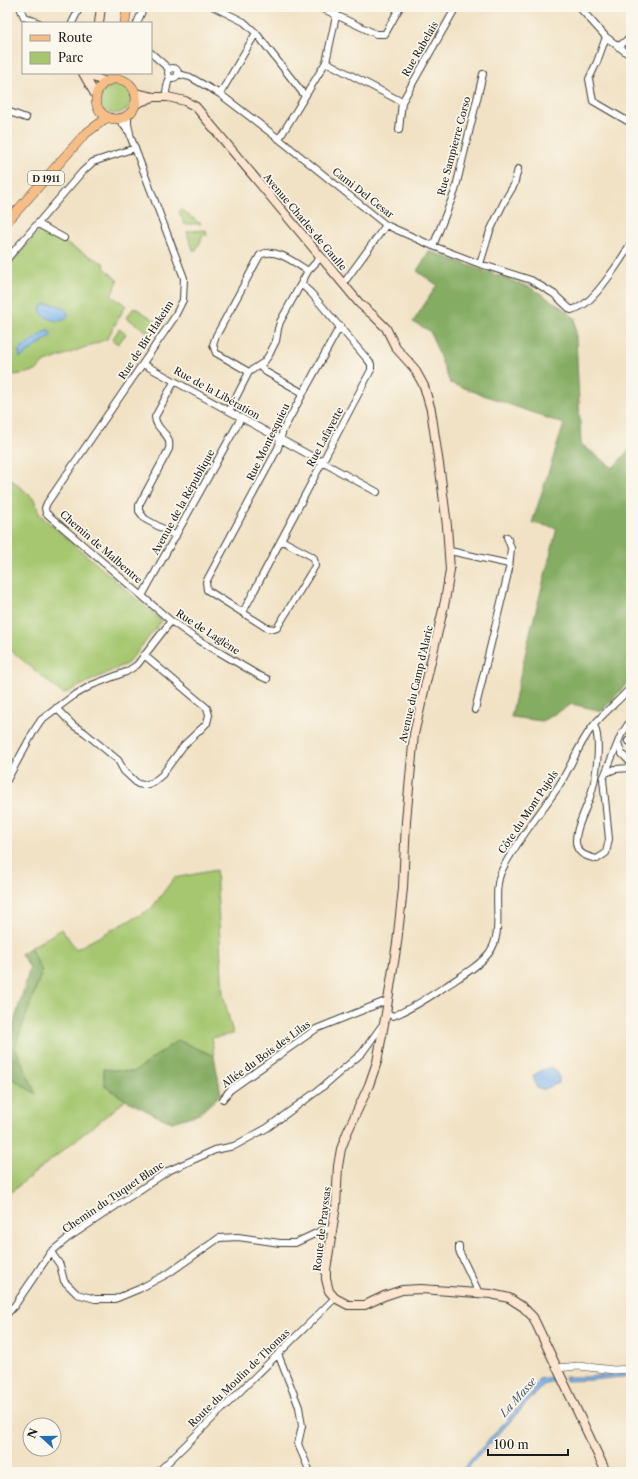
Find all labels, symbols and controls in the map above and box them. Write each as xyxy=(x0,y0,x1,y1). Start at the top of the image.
street label: Rue Rabelais xyxy=(399,19,441,79)
legend xyxy=(22,22,152,74)
text: Route xyxy=(58,30,93,45)
text: Parc xyxy=(58,50,83,65)
street label: Rue Sampierre Corso xyxy=(434,95,474,197)
street label: Cami Del Cesar xyxy=(330,165,397,222)
street label: Avenue Charles de Gaulle xyxy=(260,170,350,273)
road number: D 1911 xyxy=(28,171,64,185)
street label: Rue de Bir-Hakeim xyxy=(116,298,177,382)
street label: Rue de la Libération xyxy=(172,364,263,422)
street label: Rue Montesquieu xyxy=(244,401,292,483)
street label: Rue Lafayette xyxy=(304,405,346,469)
street label: Avenue de la République xyxy=(148,447,218,558)
street label: Chemin de Malbentre xyxy=(57,508,145,586)
street label: Rue de Laglène xyxy=(174,606,243,658)
street label: Avenue du Camp d'Alaric xyxy=(396,624,436,745)
street label: Côte du Mont Pujols xyxy=(495,768,561,856)
street label: Allée du Bois des Lilas xyxy=(218,1018,313,1091)
street label: Chemin du Tuquet Blanc xyxy=(60,1158,166,1236)
street label: Route de Prayssas xyxy=(310,1186,334,1272)
street label: Route du Moulin de Thomas xyxy=(185,1326,293,1430)
water label: La Masse xyxy=(496,1374,540,1420)
north arrow xyxy=(22,1417,62,1457)
text: N xyxy=(24,1426,41,1440)
scale bar xyxy=(488,1431,568,1457)
text: 100 m xyxy=(494,1437,529,1452)

